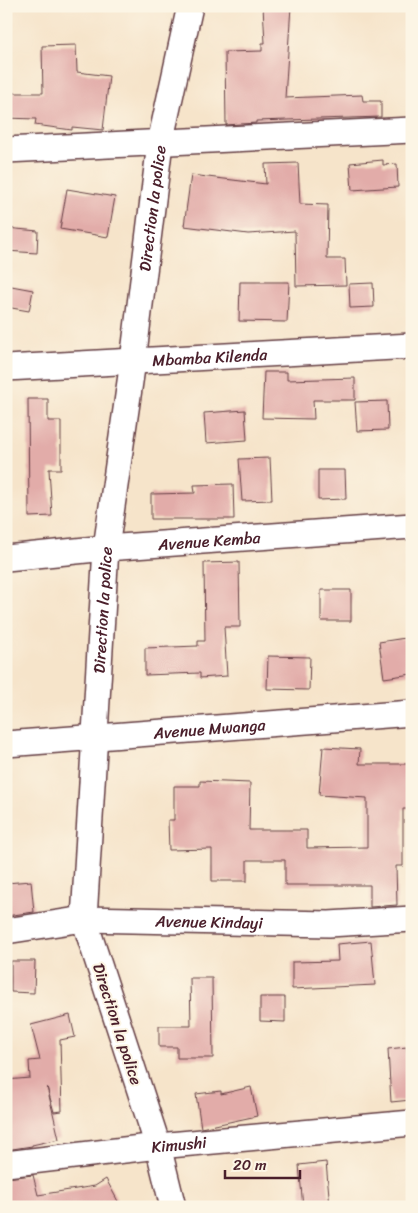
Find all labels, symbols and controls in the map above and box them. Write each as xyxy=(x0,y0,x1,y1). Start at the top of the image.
street label: Direction la police xyxy=(130,144,175,273)
street label: Mbamba Kilenda xyxy=(152,340,269,375)
street label: Avenue Kemba xyxy=(156,523,262,559)
street label: Direction la police xyxy=(85,546,121,674)
street label: Avenue Mwanga xyxy=(151,710,267,748)
street label: Avenue Kindayi xyxy=(154,906,264,938)
street label: Direction la police xyxy=(84,959,151,1089)
street label: Kimushi xyxy=(150,1128,208,1162)
scale bar xyxy=(225,1148,300,1180)
text: 20 m xyxy=(233,1152,267,1178)

